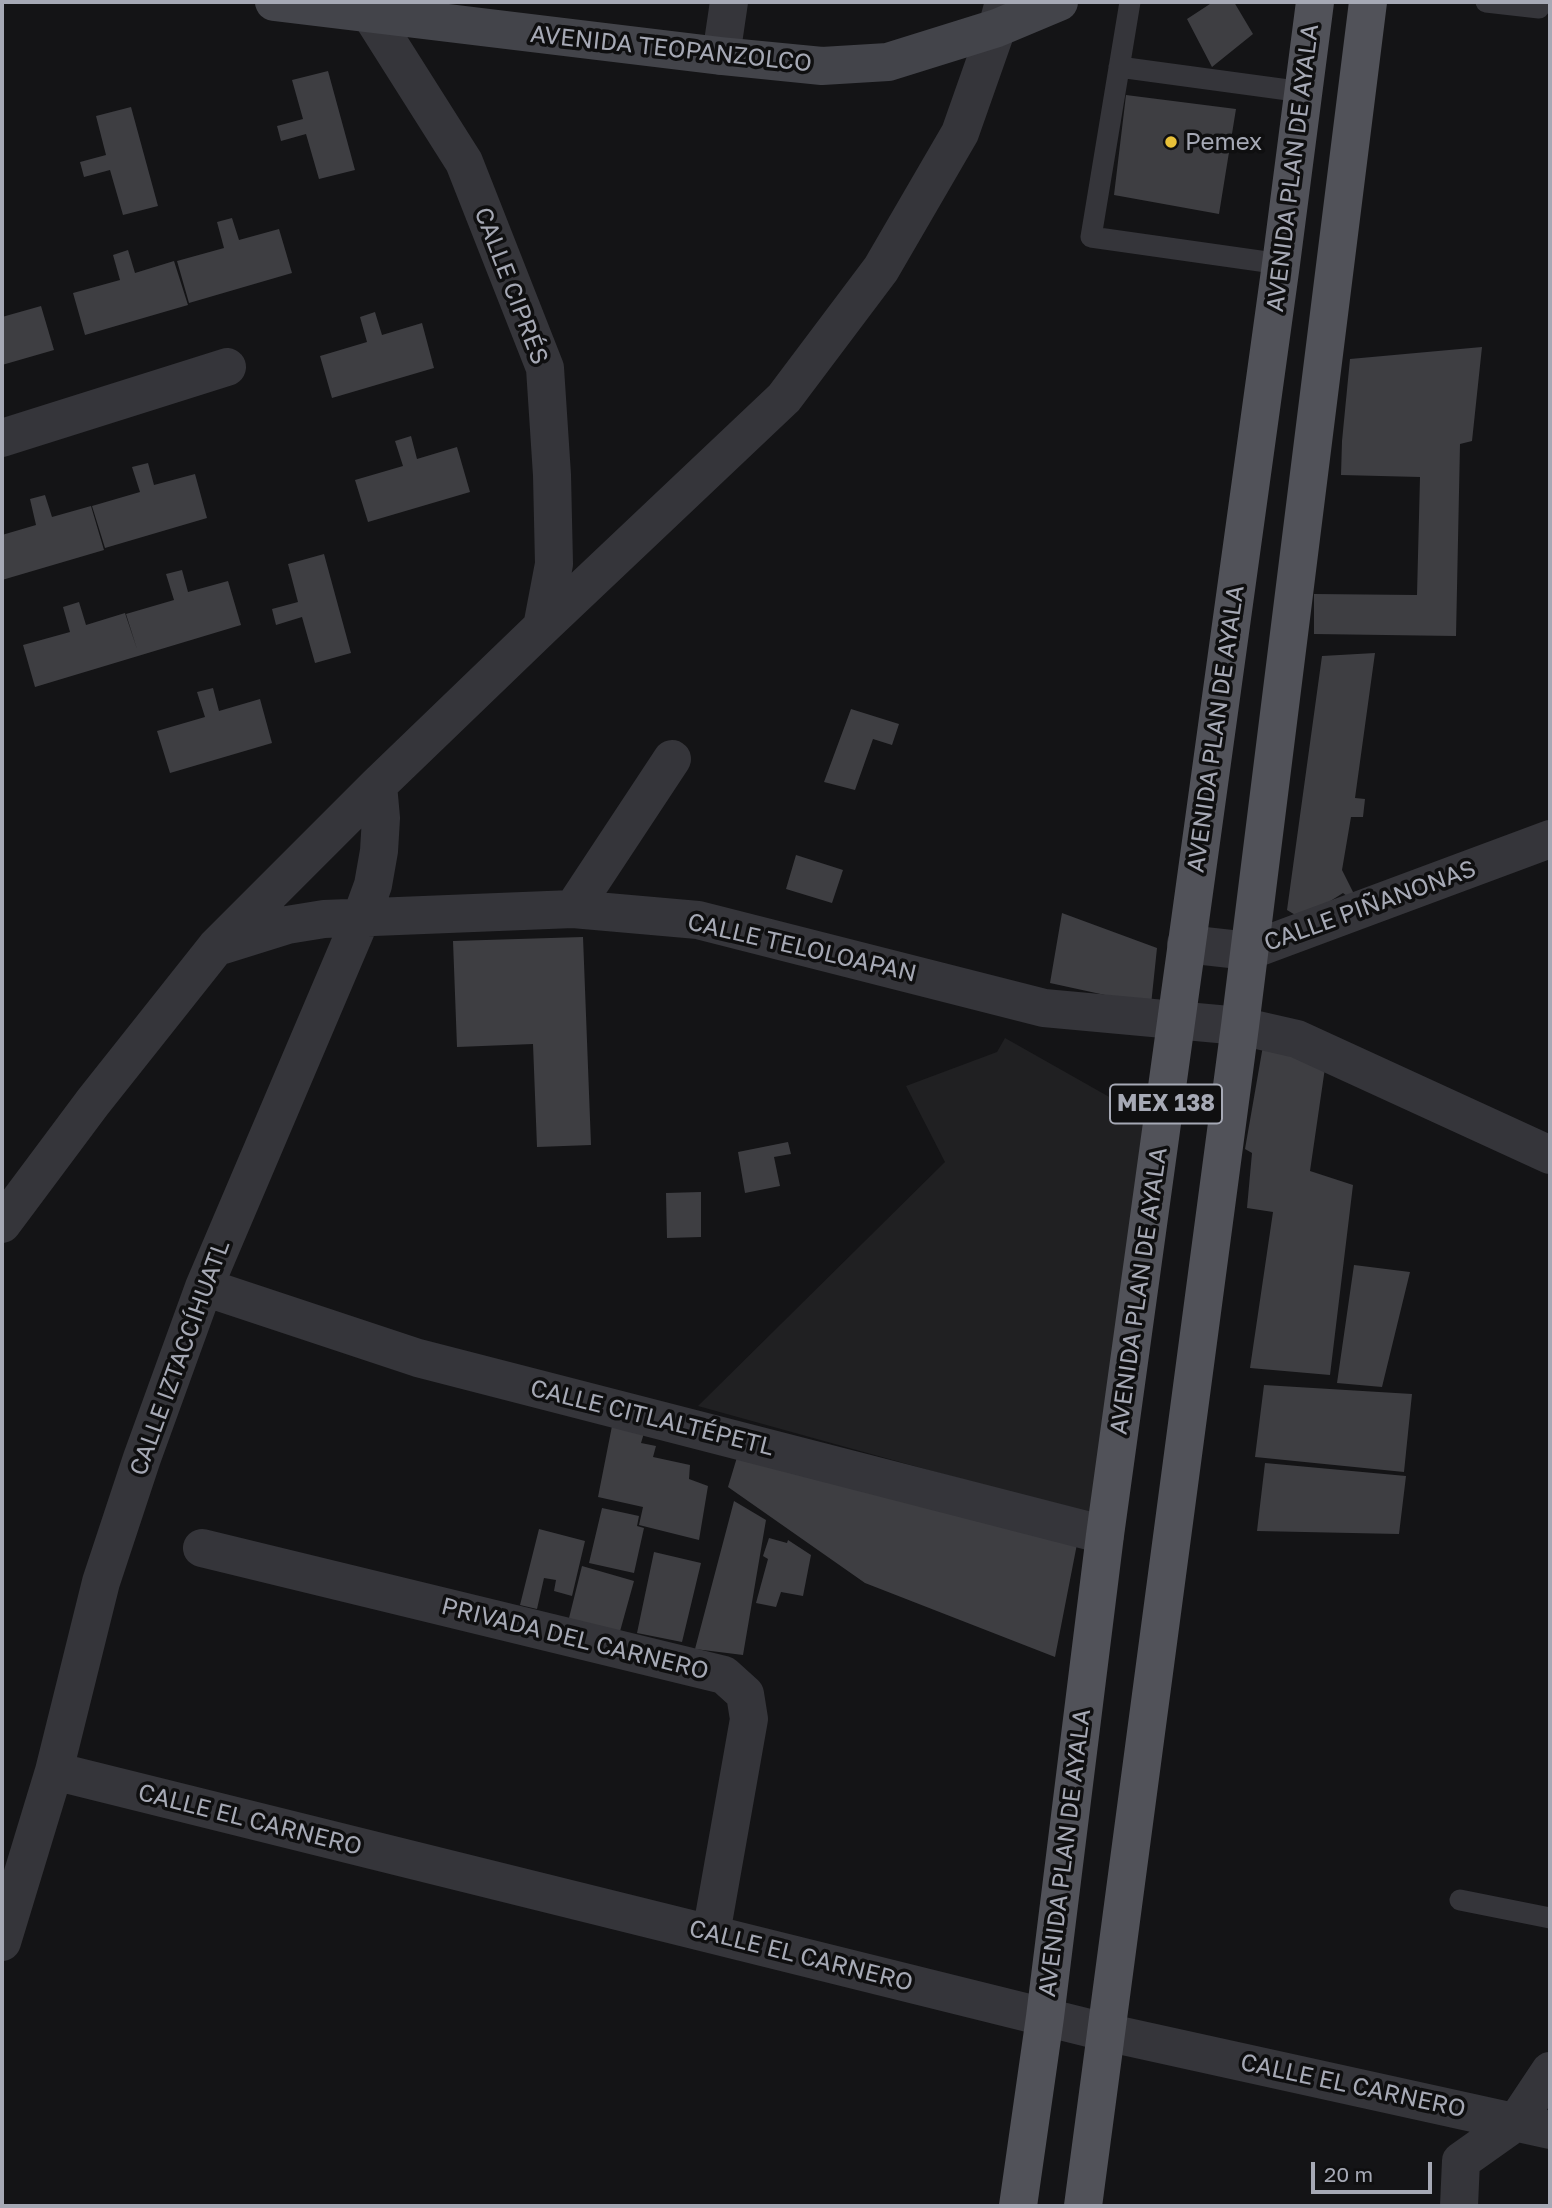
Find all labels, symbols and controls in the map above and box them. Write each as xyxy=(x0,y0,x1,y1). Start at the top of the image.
street label: AVENIDA TEOPANZOLCO xyxy=(529,20,813,78)
street label: AVENIDA PLAN DE AYALA xyxy=(1261,22,1325,314)
place label: Pemex xyxy=(1185,128,1262,156)
marker: Pemex xyxy=(1163,134,1179,150)
street label: CALLE CIPRÉS xyxy=(468,203,554,369)
street label: AVENIDA PLAN DE AYALA xyxy=(1182,583,1250,875)
street label: CALLE PIÑANONAS xyxy=(1260,854,1480,958)
street label: CALLE TELOLOAPAN xyxy=(685,908,919,988)
road number: MEX 138 xyxy=(1110,1084,1222,1124)
street label: AVENIDA PLAN DE AYALA xyxy=(1105,1145,1173,1437)
street label: CALLE IZTACCÍHUATL xyxy=(124,1236,236,1480)
street label: CALLE CITLALTÉPETL xyxy=(527,1374,777,1462)
street label: PRIVADA DEL CARNERO xyxy=(438,1592,712,1686)
street label: AVENIDA PLAN DE AYALA xyxy=(1033,1707,1097,1999)
street label: CALLE EL CARNERO xyxy=(135,1778,365,1862)
street label: CALLE EL CARNERO xyxy=(686,1914,916,1998)
street label: CALLE EL CARNERO xyxy=(1238,2048,1468,2124)
scale bar xyxy=(1314,2148,1435,2192)
text: 20 m xyxy=(1324,2161,1373,2187)

